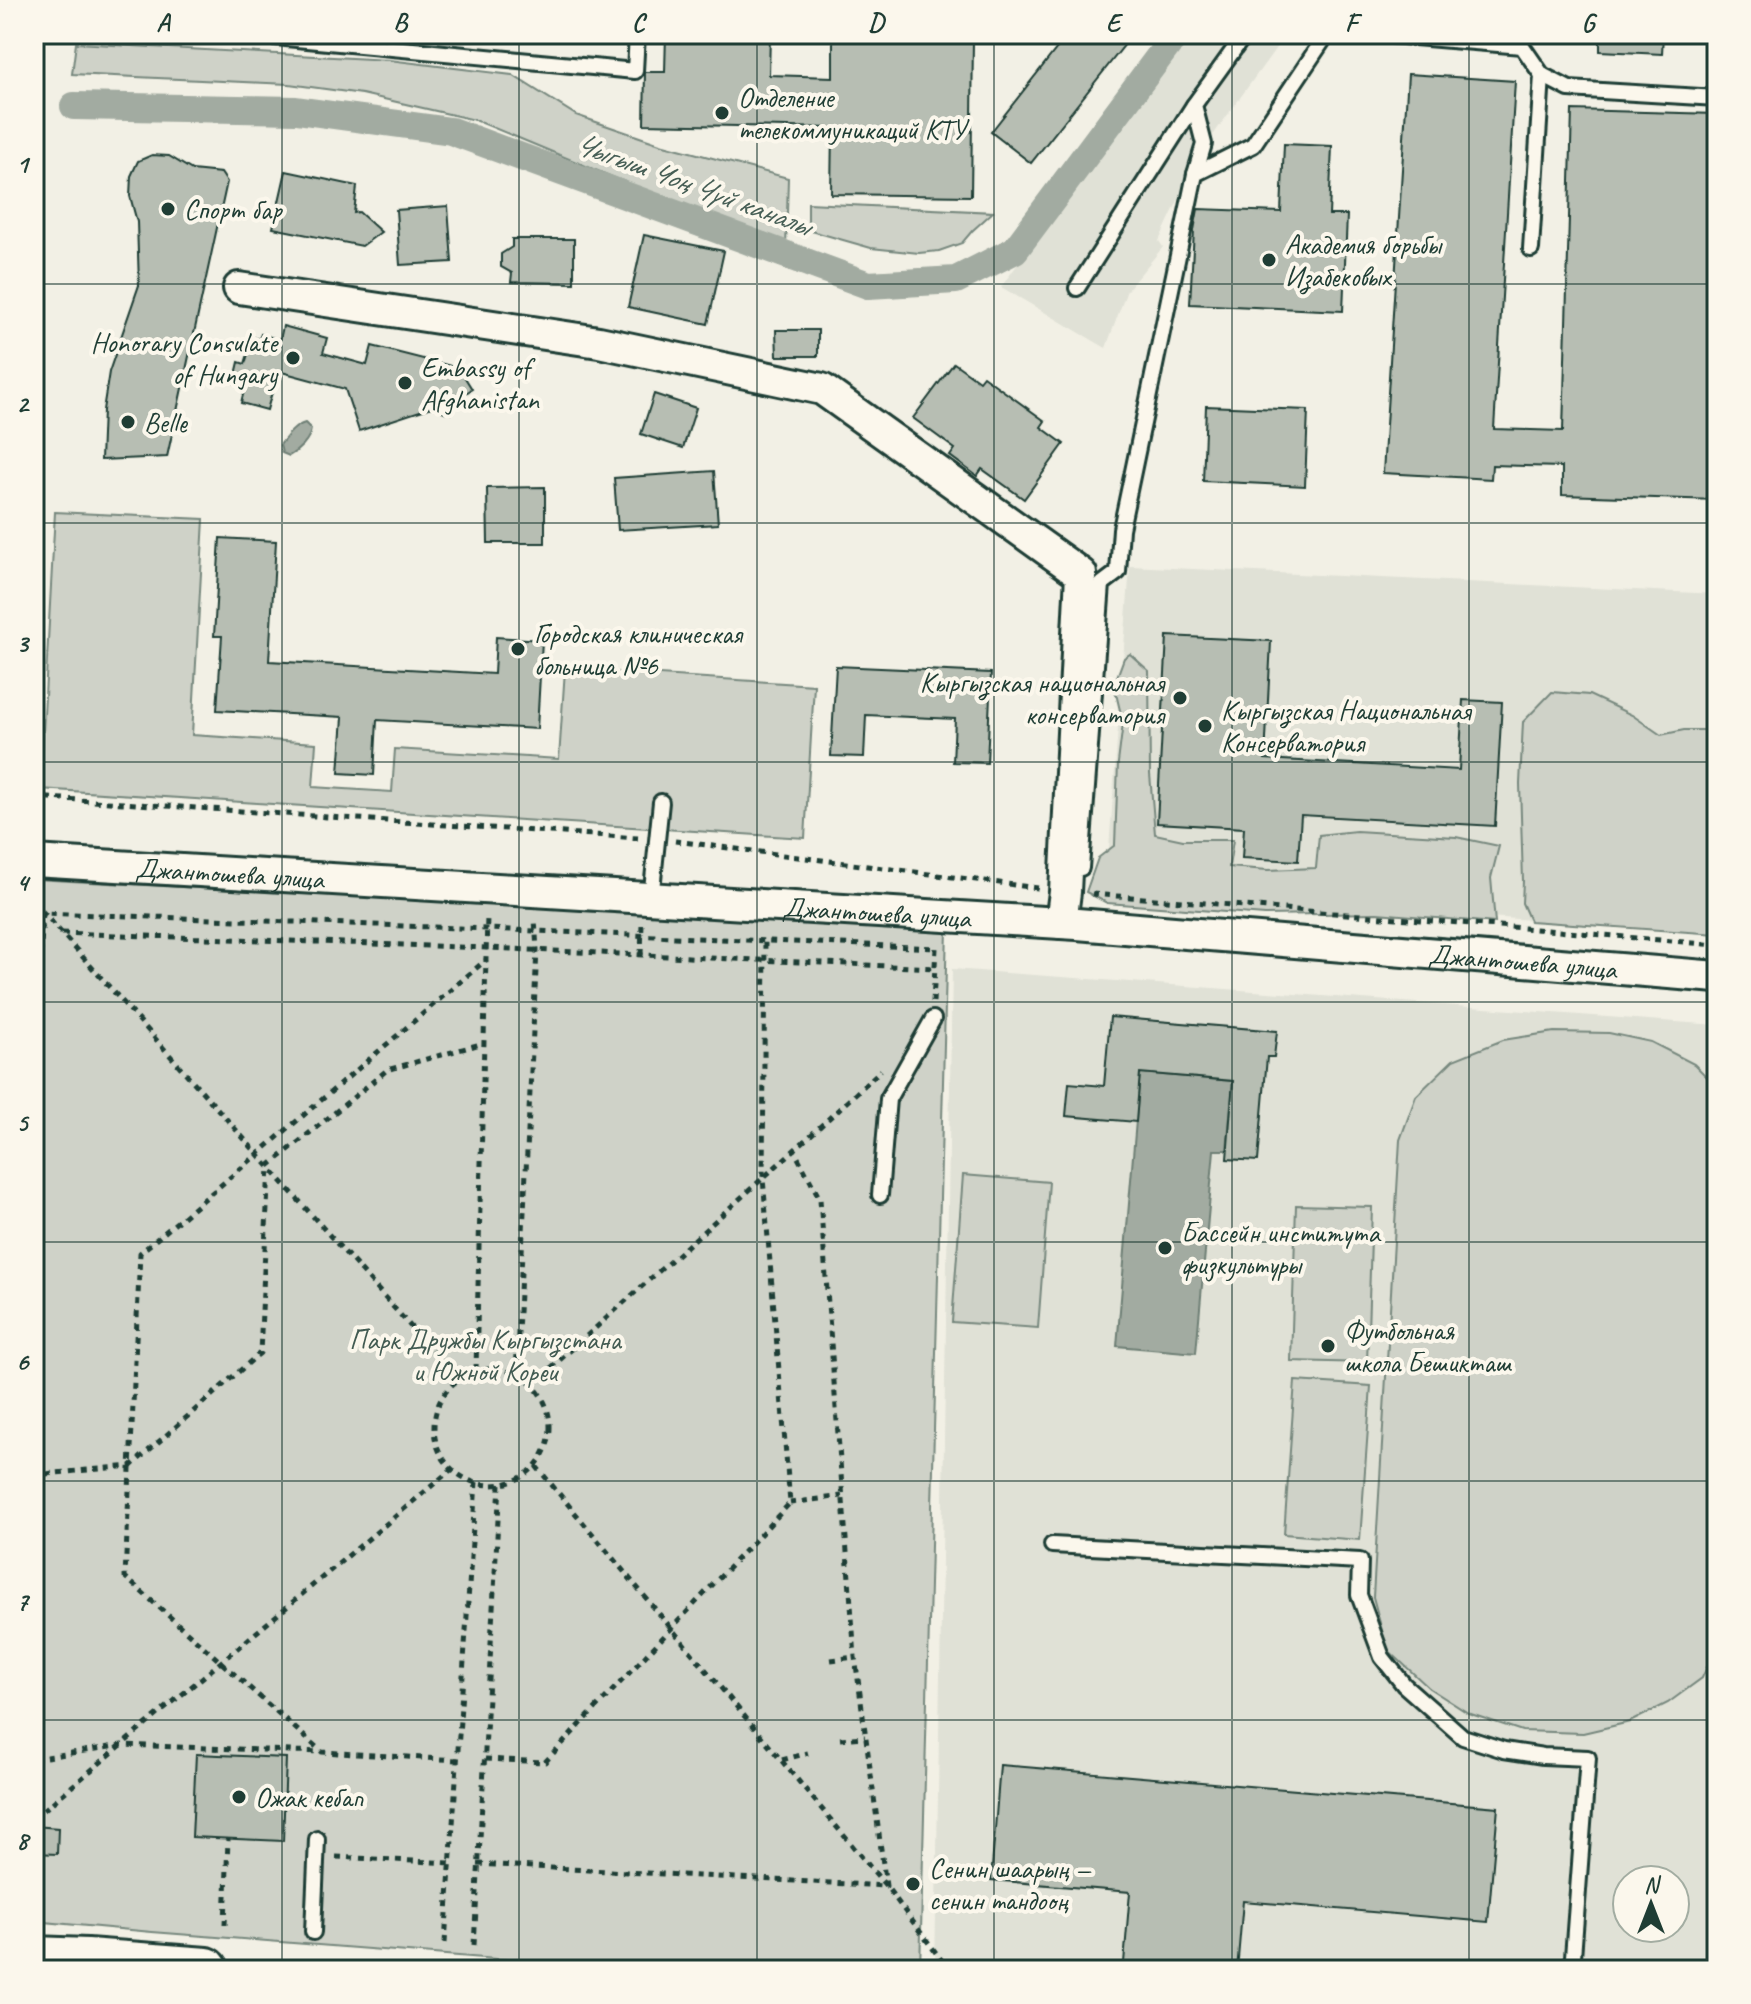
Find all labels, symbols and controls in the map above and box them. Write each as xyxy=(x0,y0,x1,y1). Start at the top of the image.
text: A xyxy=(156,6,171,39)
text: B xyxy=(393,6,409,39)
text: C xyxy=(632,6,648,39)
text: D xyxy=(868,6,886,39)
text: E xyxy=(1106,6,1124,39)
text: F xyxy=(1345,6,1363,39)
text: G xyxy=(1582,6,1598,39)
place label: Отделение телекоммуникаций КТУ xyxy=(738,80,970,147)
marker: Отделение телекоммуникаций КТУ xyxy=(713,104,731,122)
water label: Чыгыш Чоң Чүй каналы xyxy=(571,124,820,246)
text: 1 xyxy=(16,148,31,181)
place label: Спорт бар xyxy=(184,192,283,227)
marker: Спорт бар xyxy=(159,200,177,218)
place label: Академия борьбы Изабековых xyxy=(1285,227,1443,295)
marker: Академия борьбы Изабековых xyxy=(1260,251,1278,269)
place label: Honorary Consulate of Hungary xyxy=(91,325,279,392)
marker: Honorary Consulate of Hungary xyxy=(284,349,302,367)
place label: Embassy of Afghanistan xyxy=(421,350,540,417)
marker: Embassy of Afghanistan xyxy=(396,374,414,392)
text: 2 xyxy=(16,387,30,420)
place label: Belle xyxy=(144,405,188,440)
marker: Belle xyxy=(119,413,137,431)
place label: Городская клиническая больница №6 xyxy=(534,616,744,683)
text: 3 xyxy=(16,627,30,660)
marker: Городская клиническая больница №6 xyxy=(509,640,527,658)
place label: Кыргызская национальная консерватория xyxy=(920,665,1166,732)
marker: Кыргызская национальная консерватория xyxy=(1171,689,1189,707)
place label: Кыргызская Национальная Консерватория xyxy=(1221,693,1473,760)
marker: Кыргызская Национальная Консерватория xyxy=(1196,717,1214,735)
street label: Джантошева улица xyxy=(134,850,327,896)
text: 4 xyxy=(16,866,31,899)
street label: Джантошева улица xyxy=(781,889,973,935)
street label: Джантошева улица xyxy=(1427,936,1620,986)
text: 5 xyxy=(16,1106,30,1139)
place label: Бассейн института физкультуры xyxy=(1181,1215,1381,1282)
marker: Бассейн института физкультуры xyxy=(1156,1239,1174,1257)
place label: Футбольная школа Бешикташ xyxy=(1344,1313,1512,1380)
park label: Парк Дружбы Кыргызстана и Южной Кореи xyxy=(349,1322,622,1389)
marker: Футбольная школа Бешикташ xyxy=(1319,1337,1337,1355)
text: 6 xyxy=(16,1345,30,1378)
text: 7 xyxy=(16,1585,30,1618)
place label: Ожак кебап xyxy=(255,1780,364,1815)
marker: Ожак кебап xyxy=(230,1788,248,1806)
text: 8 xyxy=(16,1824,31,1857)
place label: Сенин шаарың — сенин тандооң xyxy=(929,1851,1092,1918)
north arrow xyxy=(1611,1864,1691,1944)
text: N xyxy=(1644,1871,1661,1899)
marker: Сенин шаарың — сенин тандооң xyxy=(904,1875,922,1893)

